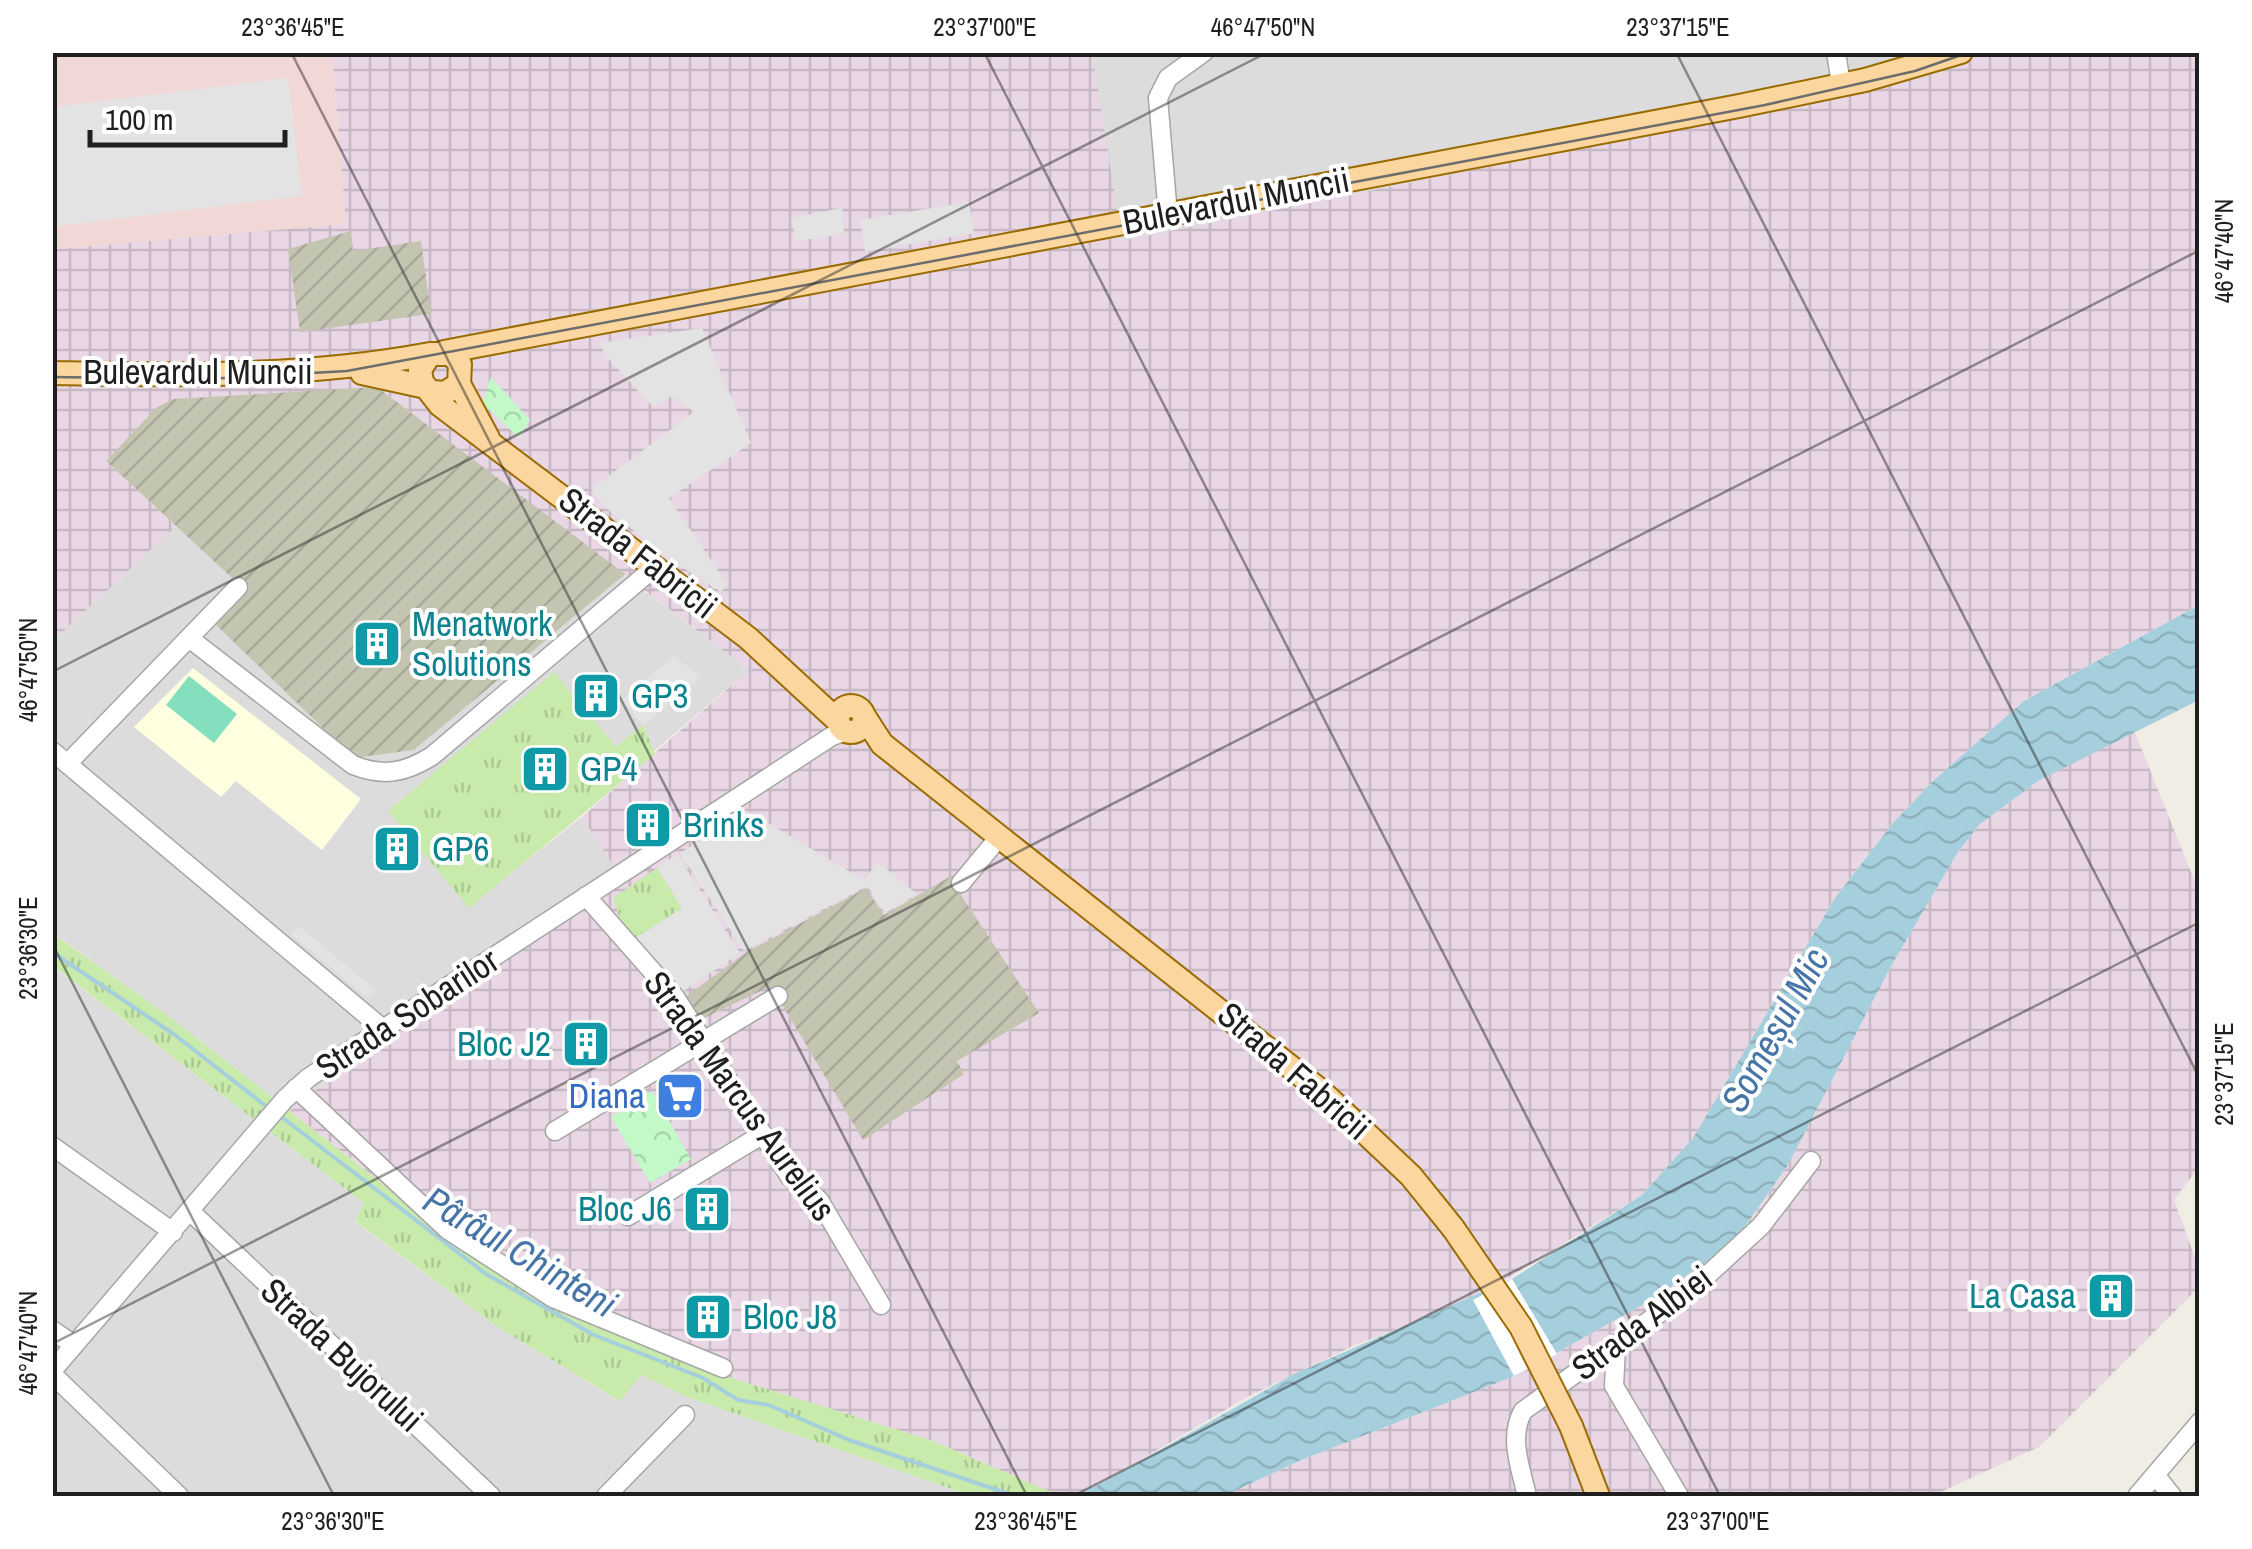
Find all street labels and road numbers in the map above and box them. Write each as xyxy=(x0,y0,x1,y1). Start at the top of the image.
street label: Bulevardul Muncii xyxy=(1119,156,1353,245)
street label: Bulevardul Muncii xyxy=(83,348,313,395)
street label: Strada Fabricii xyxy=(550,476,727,629)
street label: Strada Sobarilor xyxy=(306,937,508,1090)
street label: Strada Marcus Aurelius xyxy=(634,961,847,1230)
street label: Strada Fabricii xyxy=(1208,991,1381,1150)
street label: Strada Albiei xyxy=(1562,1254,1721,1391)
street label: Strada Bujorului xyxy=(251,1267,434,1442)

